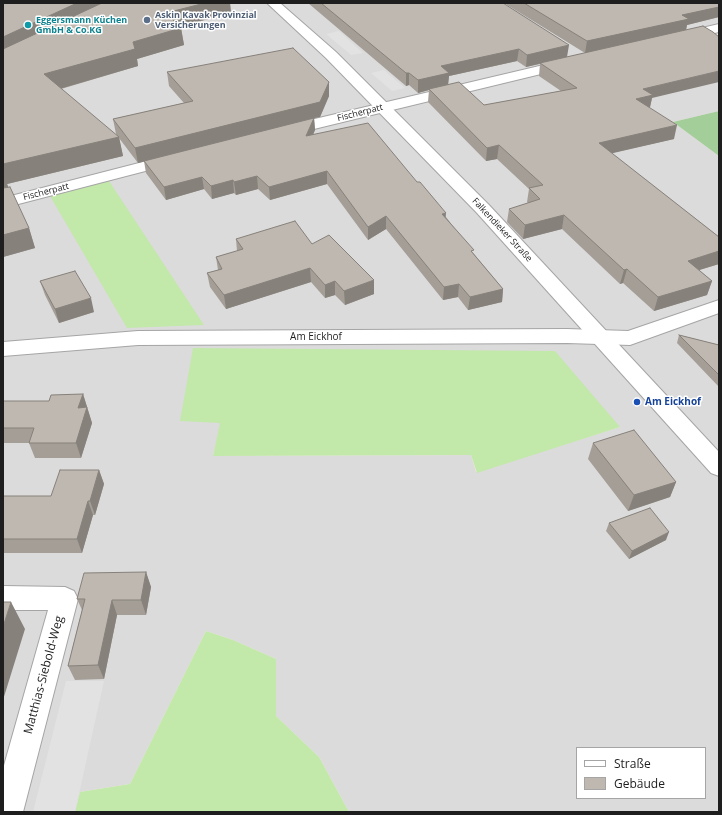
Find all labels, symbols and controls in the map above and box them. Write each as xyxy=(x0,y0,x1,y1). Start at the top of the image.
place label: Askin Kavak Provinzial Versicherungen xyxy=(155,10,257,31)
place label: Eggersmann Küchen GmbH & Co.KG xyxy=(36,15,127,36)
marker: Askin Kavak Provinzial Versicherungen xyxy=(142,15,152,25)
marker: Eggersmann Küchen GmbH & Co.KG xyxy=(23,20,33,30)
street label: Fischerpatt xyxy=(336,102,384,124)
street label: Fischerpatt xyxy=(22,181,70,203)
street label: Falkendieker Straße xyxy=(470,196,534,264)
street label: Am Eickhof xyxy=(290,331,342,343)
place label: Am Eickhof xyxy=(645,396,701,408)
marker: Am Eickhof xyxy=(632,397,642,407)
street label: Matthias-Siebold-Weg xyxy=(21,614,67,736)
legend xyxy=(576,747,706,799)
text: Straße xyxy=(614,755,651,772)
text: Gebäude xyxy=(614,775,665,792)

